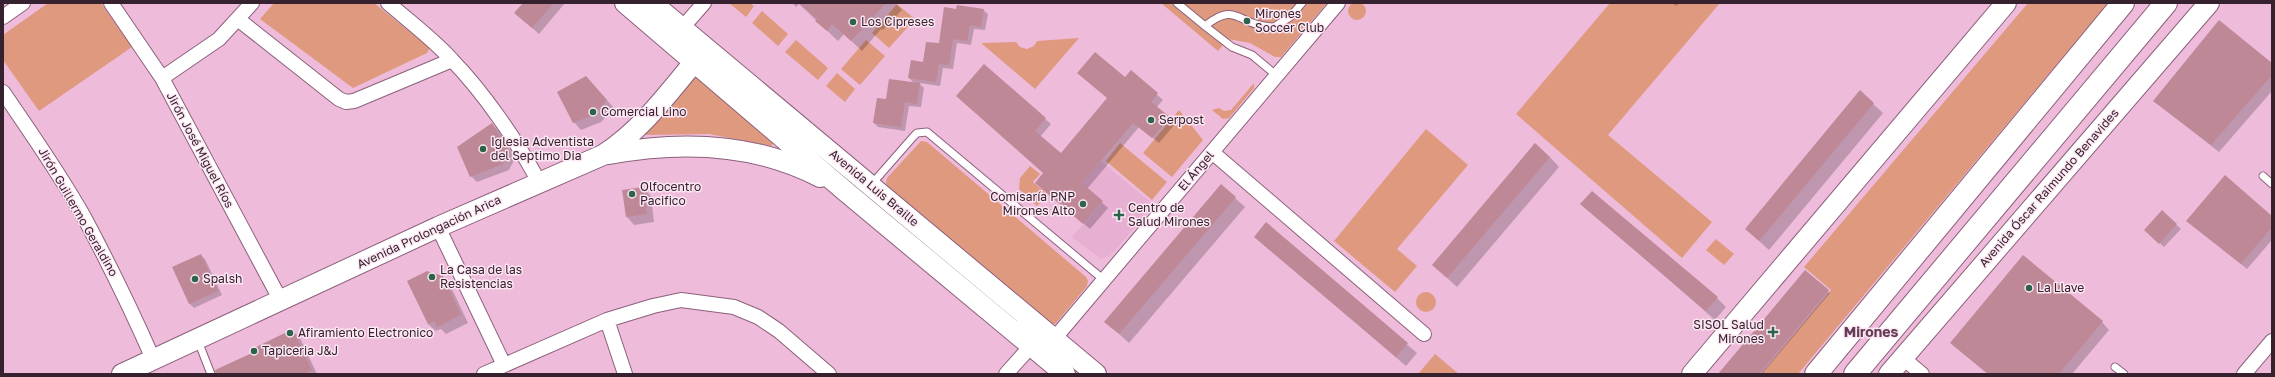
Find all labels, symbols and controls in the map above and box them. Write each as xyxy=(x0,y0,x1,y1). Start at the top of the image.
place label: Mirones Soccer Club xyxy=(1255,6,1324,35)
place label: Los Cipreses xyxy=(861,14,934,29)
marker: Mirones Soccer Club xyxy=(1242,16,1252,26)
marker: Los Cipreses xyxy=(848,17,858,27)
street label: Jirón José Miguel Ríos xyxy=(164,89,237,210)
place label: Comercial Lino xyxy=(601,104,687,119)
street label: Avenida Óscar Raimundo Benavides xyxy=(1976,105,2122,270)
marker: Comercial Lino xyxy=(588,107,598,117)
place label: Serpost xyxy=(1159,112,1204,127)
marker: Serpost xyxy=(1146,115,1156,125)
place label: Iglesia Adventista del Septimo Dia xyxy=(491,134,594,163)
marker: Iglesia Adventista del Septimo Dia xyxy=(478,144,488,154)
street label: Jirón Guillermo Geraldino xyxy=(35,145,122,279)
street label: Avenida Luis Braille xyxy=(827,146,922,229)
street label: El Ángel xyxy=(1175,147,1217,194)
place label: Olfocentro Pacifico xyxy=(640,179,701,208)
marker: Olfocentro Pacifico xyxy=(627,189,637,199)
place label: Comisaría PNP Mirones Alto xyxy=(990,189,1075,218)
street label: Avenida Prolongación Arica xyxy=(354,192,503,272)
marker: Comisaría PNP Mirones Alto xyxy=(1078,199,1088,209)
place label: Centro de Salud Mirones xyxy=(1128,200,1210,229)
marker: Centro de Salud Mirones xyxy=(1113,209,1125,221)
place label: La Casa de las Resistencias xyxy=(440,262,522,291)
place label: Spalsh xyxy=(203,271,242,286)
marker: La Casa de las Resistencias xyxy=(427,272,437,282)
marker: Spalsh xyxy=(190,274,200,284)
place label: La Llave xyxy=(2037,280,2084,295)
marker: La Llave xyxy=(2024,283,2034,293)
place label: SISOL Salud Mirones xyxy=(1693,317,1764,346)
district label: Mirones xyxy=(1844,323,1898,340)
place label: Afiramiento Electronico xyxy=(298,325,433,340)
marker: SISOL Salud Mirones xyxy=(1767,326,1779,338)
marker: Afiramiento Electronico xyxy=(285,328,295,338)
place label: Tapiceria J&J xyxy=(262,343,338,358)
marker: Tapiceria J&J xyxy=(249,346,259,356)

